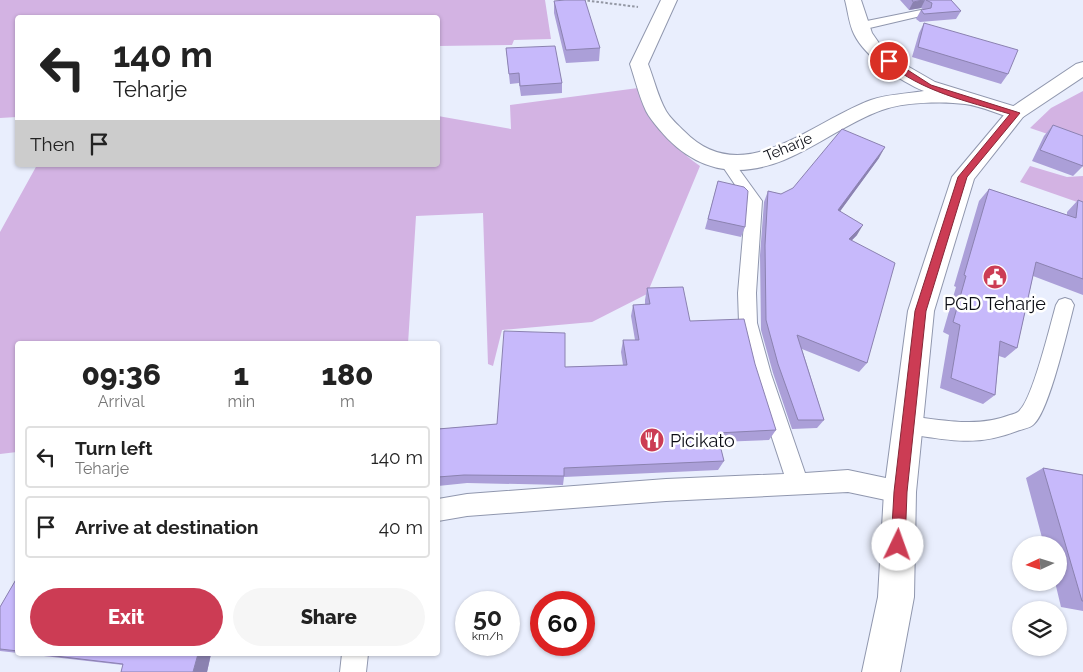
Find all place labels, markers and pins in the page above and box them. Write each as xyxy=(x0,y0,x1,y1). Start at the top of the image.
pin xyxy=(868,40,910,82)
public building icon: PGD Teharje xyxy=(982,264,1008,290)
place label: PGD Teharje xyxy=(944,293,1046,314)
restaurant icon: Picikato xyxy=(639,427,665,453)
place label: Picikato xyxy=(670,430,735,451)

